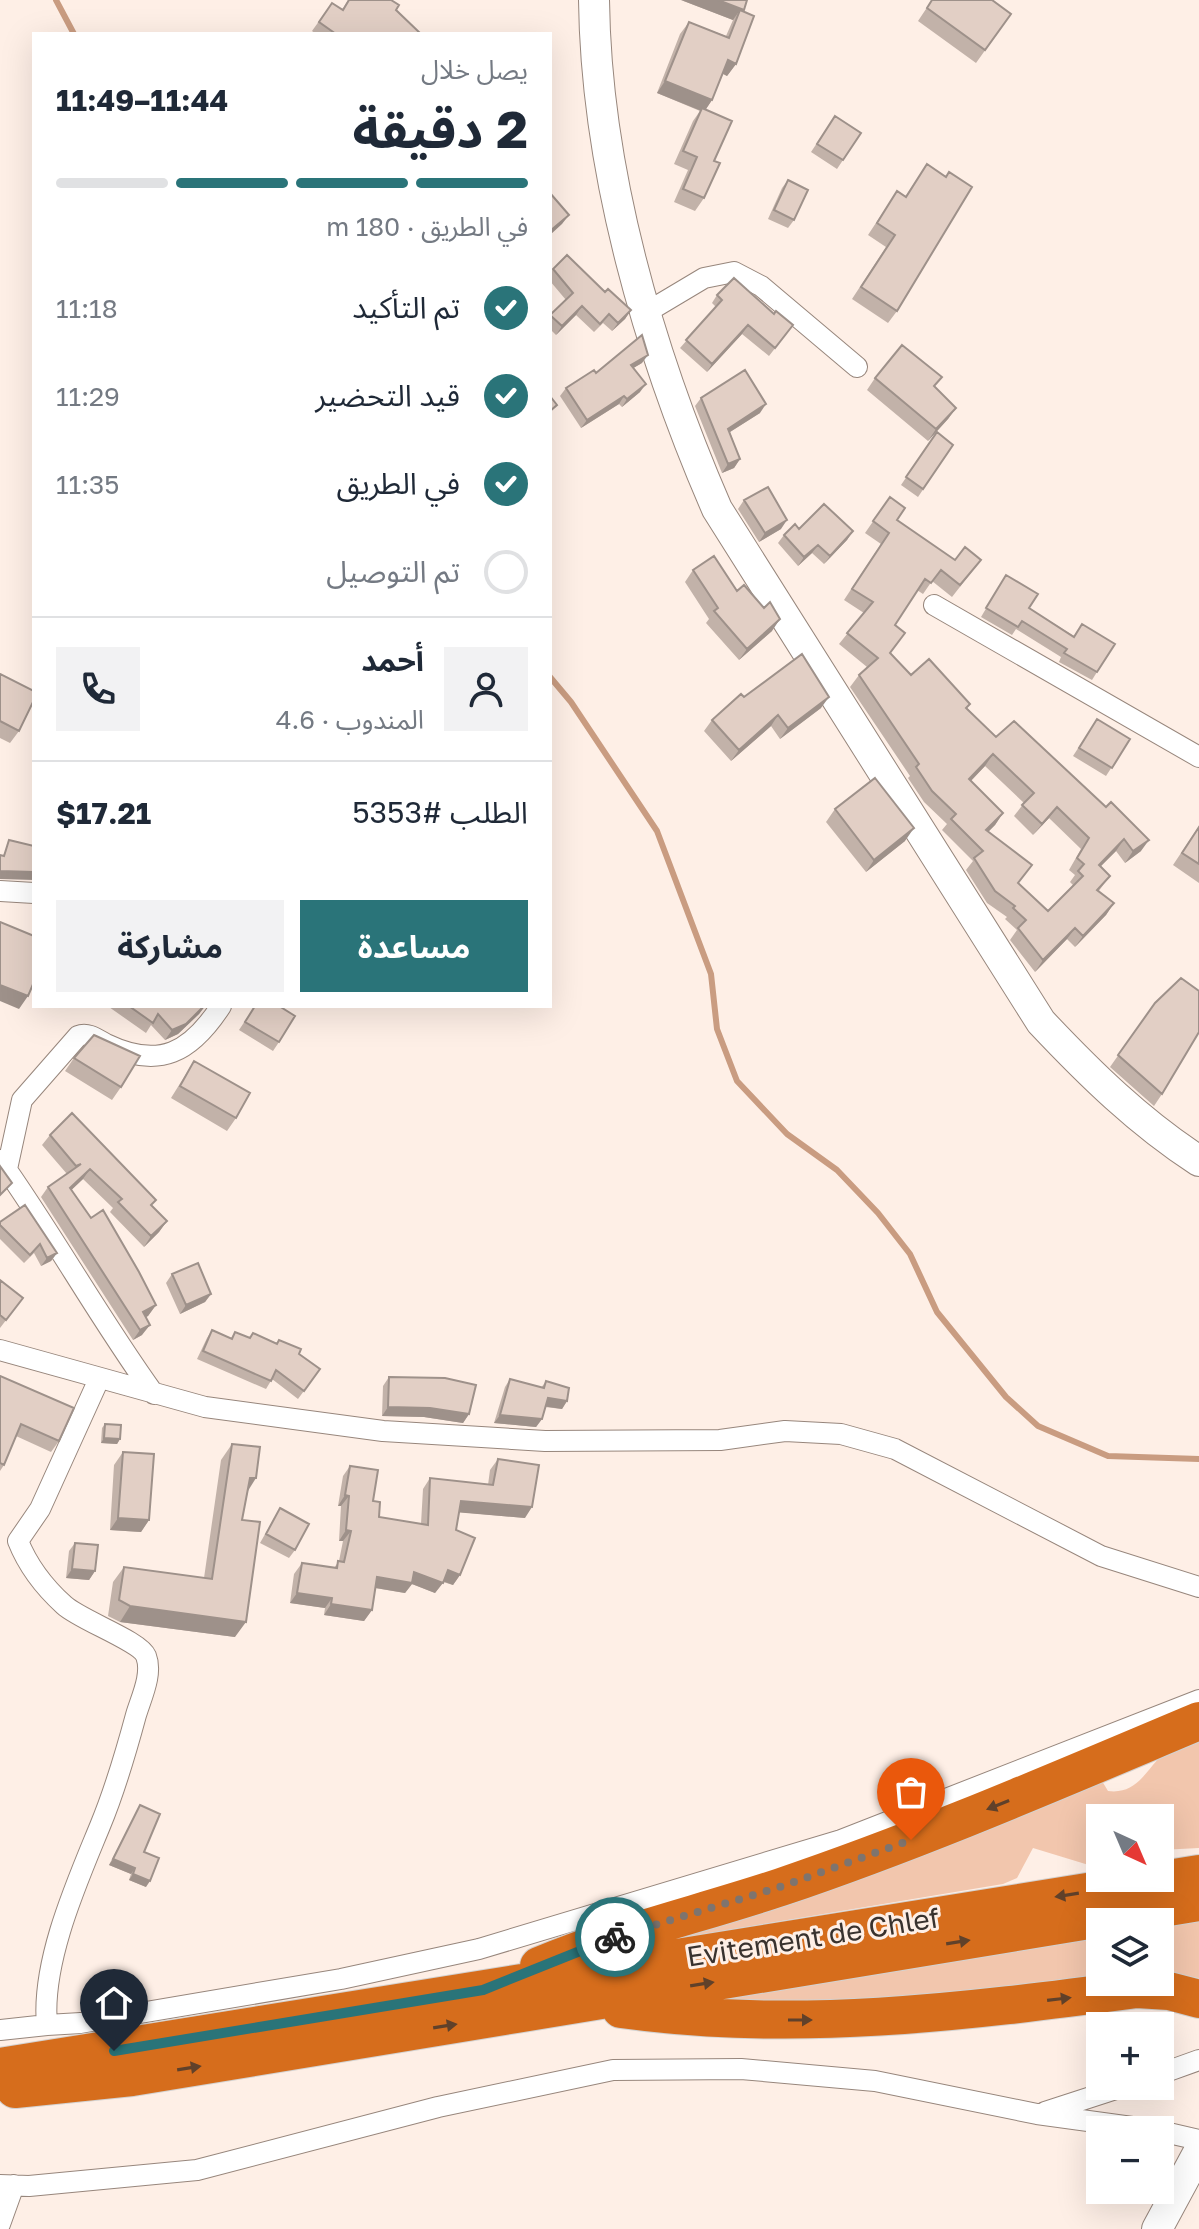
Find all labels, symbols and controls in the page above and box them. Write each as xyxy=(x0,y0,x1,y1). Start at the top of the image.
text: يصل خلال xyxy=(421,54,528,85)
text: 11:44–11:49 xyxy=(56,82,228,118)
text: 2 دقيقة xyxy=(352,97,528,159)
text: في الطريق · 180 m xyxy=(326,211,528,242)
icon: check xyxy=(484,286,528,330)
text: تم التأكيد xyxy=(352,289,460,325)
text: 11:18 xyxy=(56,293,118,324)
icon: check xyxy=(484,374,528,418)
text: قيد التحضير xyxy=(315,377,460,413)
text: 11:29 xyxy=(56,381,120,412)
icon: check xyxy=(484,462,528,506)
text: في الطريق xyxy=(337,465,460,501)
text: 11:35 xyxy=(56,469,119,500)
text: تم التوصيل xyxy=(326,553,460,589)
text: أحمد xyxy=(361,642,424,678)
button: phone xyxy=(56,647,140,731)
button: person xyxy=(444,647,528,731)
text: المندوب · 4.6 xyxy=(276,704,424,735)
text: الطلب #5353 xyxy=(352,794,528,830)
text: $17.21 xyxy=(56,795,151,831)
button: مشاركة xyxy=(56,900,284,992)
button: مساعدة xyxy=(300,900,528,992)
pin xyxy=(877,1758,945,1840)
icon: bag xyxy=(889,1770,933,1814)
one-way arrow xyxy=(986,1798,1010,1811)
north arrow xyxy=(1086,1804,1174,1892)
map controls xyxy=(1086,1804,1174,2204)
one-way arrow xyxy=(1054,1890,1079,1902)
courier xyxy=(575,1897,655,1977)
street label: Evitement de Chlef xyxy=(684,1900,942,1973)
button: layers xyxy=(1086,1908,1174,1996)
icon: bike xyxy=(593,1915,637,1959)
one-way arrow xyxy=(946,1935,971,1947)
pin xyxy=(80,1969,148,2051)
one-way arrow xyxy=(690,1977,715,1990)
icon: home xyxy=(92,1981,136,2025)
one-way arrow xyxy=(1047,1993,1072,2006)
button: + xyxy=(1086,2012,1174,2100)
one-way arrow xyxy=(788,2014,813,2027)
one-way arrow xyxy=(433,2019,458,2032)
one-way arrow xyxy=(176,2061,201,2073)
button: − xyxy=(1086,2116,1174,2204)

